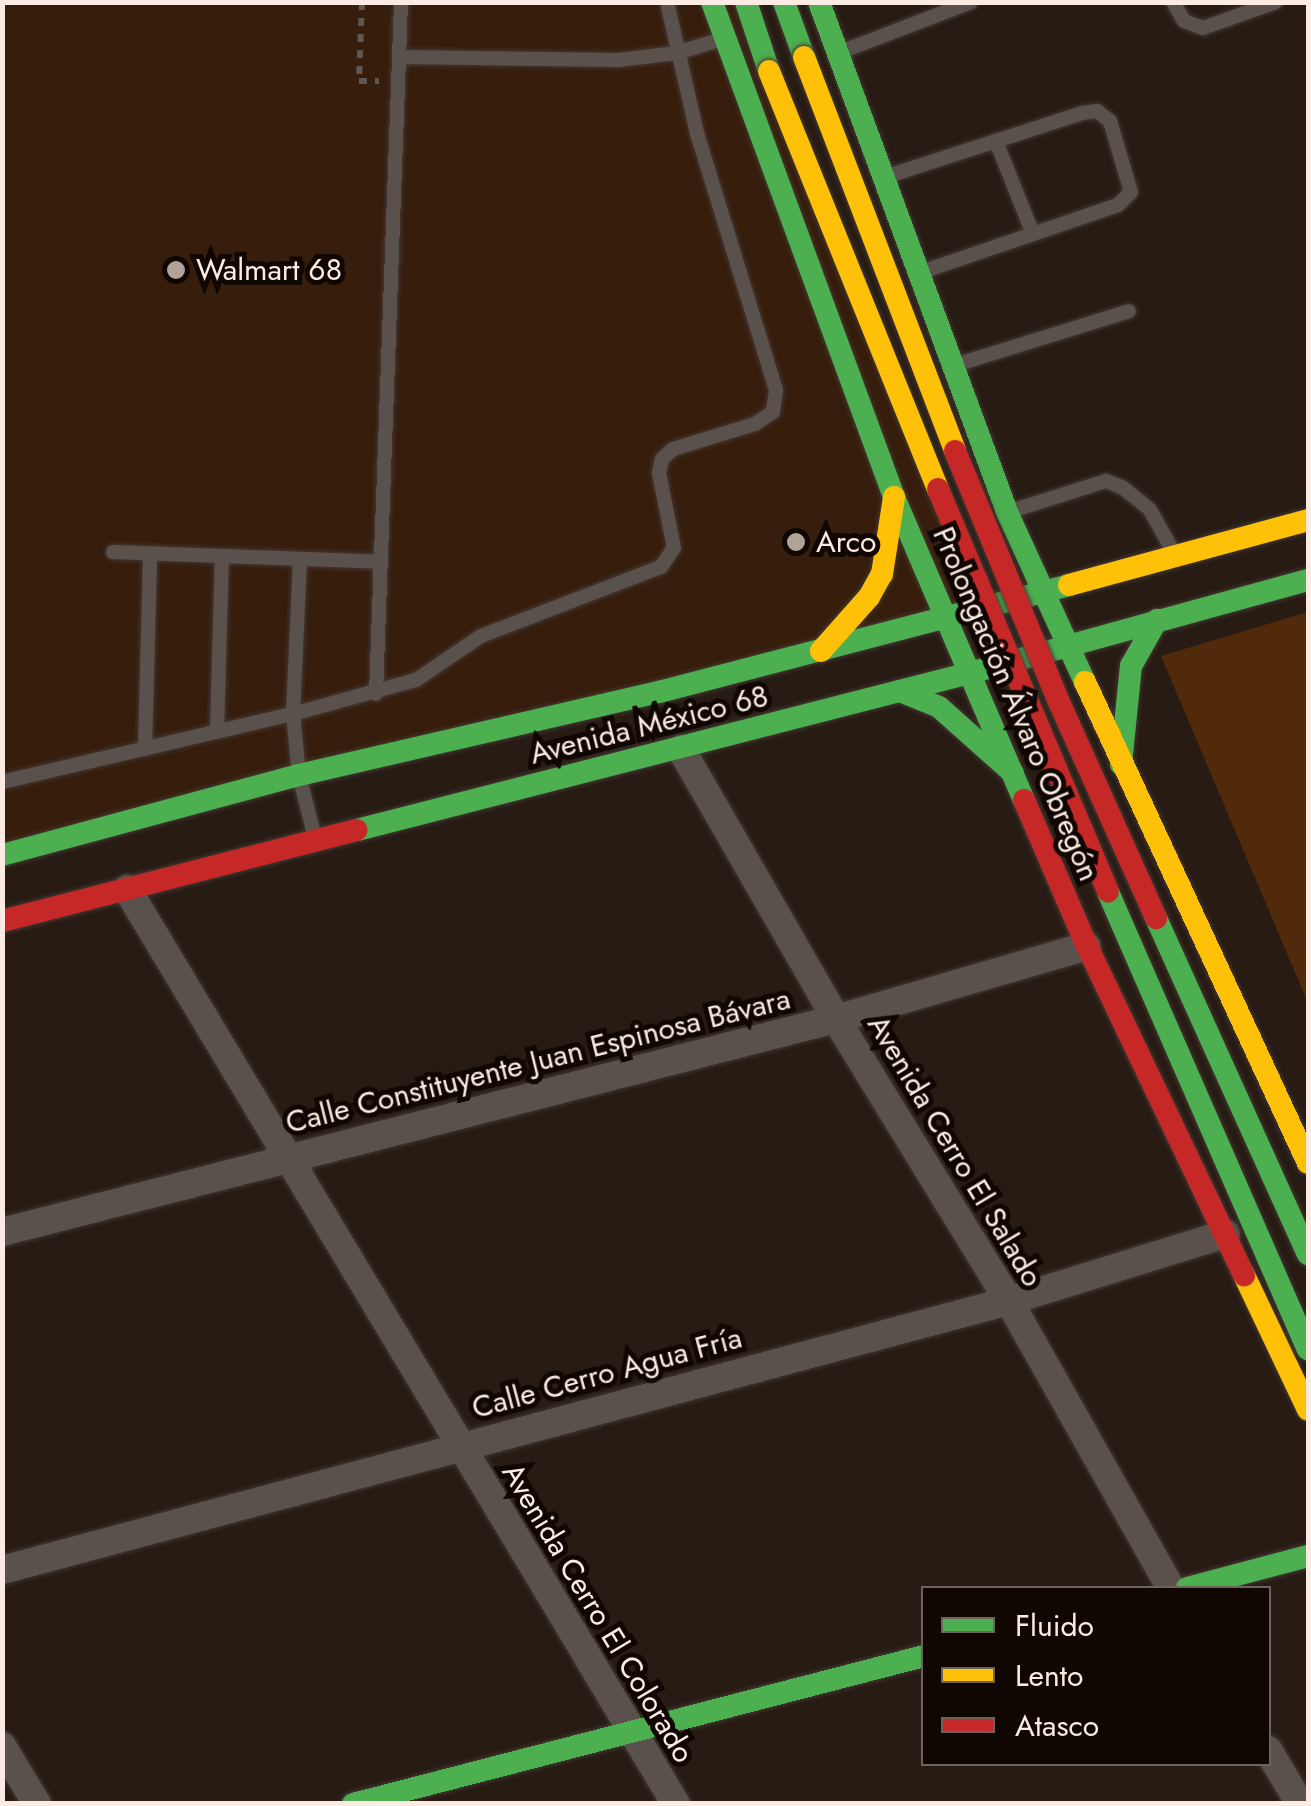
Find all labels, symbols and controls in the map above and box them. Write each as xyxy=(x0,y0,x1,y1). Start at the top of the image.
place label: Walmart 68 xyxy=(196,252,342,288)
marker: Walmart 68 xyxy=(165,259,187,281)
street label: Prolongación Álvaro Obregón xyxy=(925,522,1107,886)
place label: Arco xyxy=(816,524,876,560)
marker: Arco xyxy=(785,531,807,553)
street label: Avenida México 68 xyxy=(526,678,772,772)
street label: Calle Constituyente Juan Espinosa Bávara xyxy=(282,981,794,1141)
street label: Avenida Cerro El Salado xyxy=(860,1009,1050,1293)
street label: Calle Cerro Agua Fría xyxy=(468,1320,746,1426)
street label: Avenida Cerro El Colorado xyxy=(494,1457,702,1769)
legend xyxy=(921,1586,1271,1766)
text: Fluido xyxy=(1015,1604,1094,1647)
text: Lento xyxy=(1015,1654,1083,1697)
text: Atasco xyxy=(1015,1704,1099,1747)

